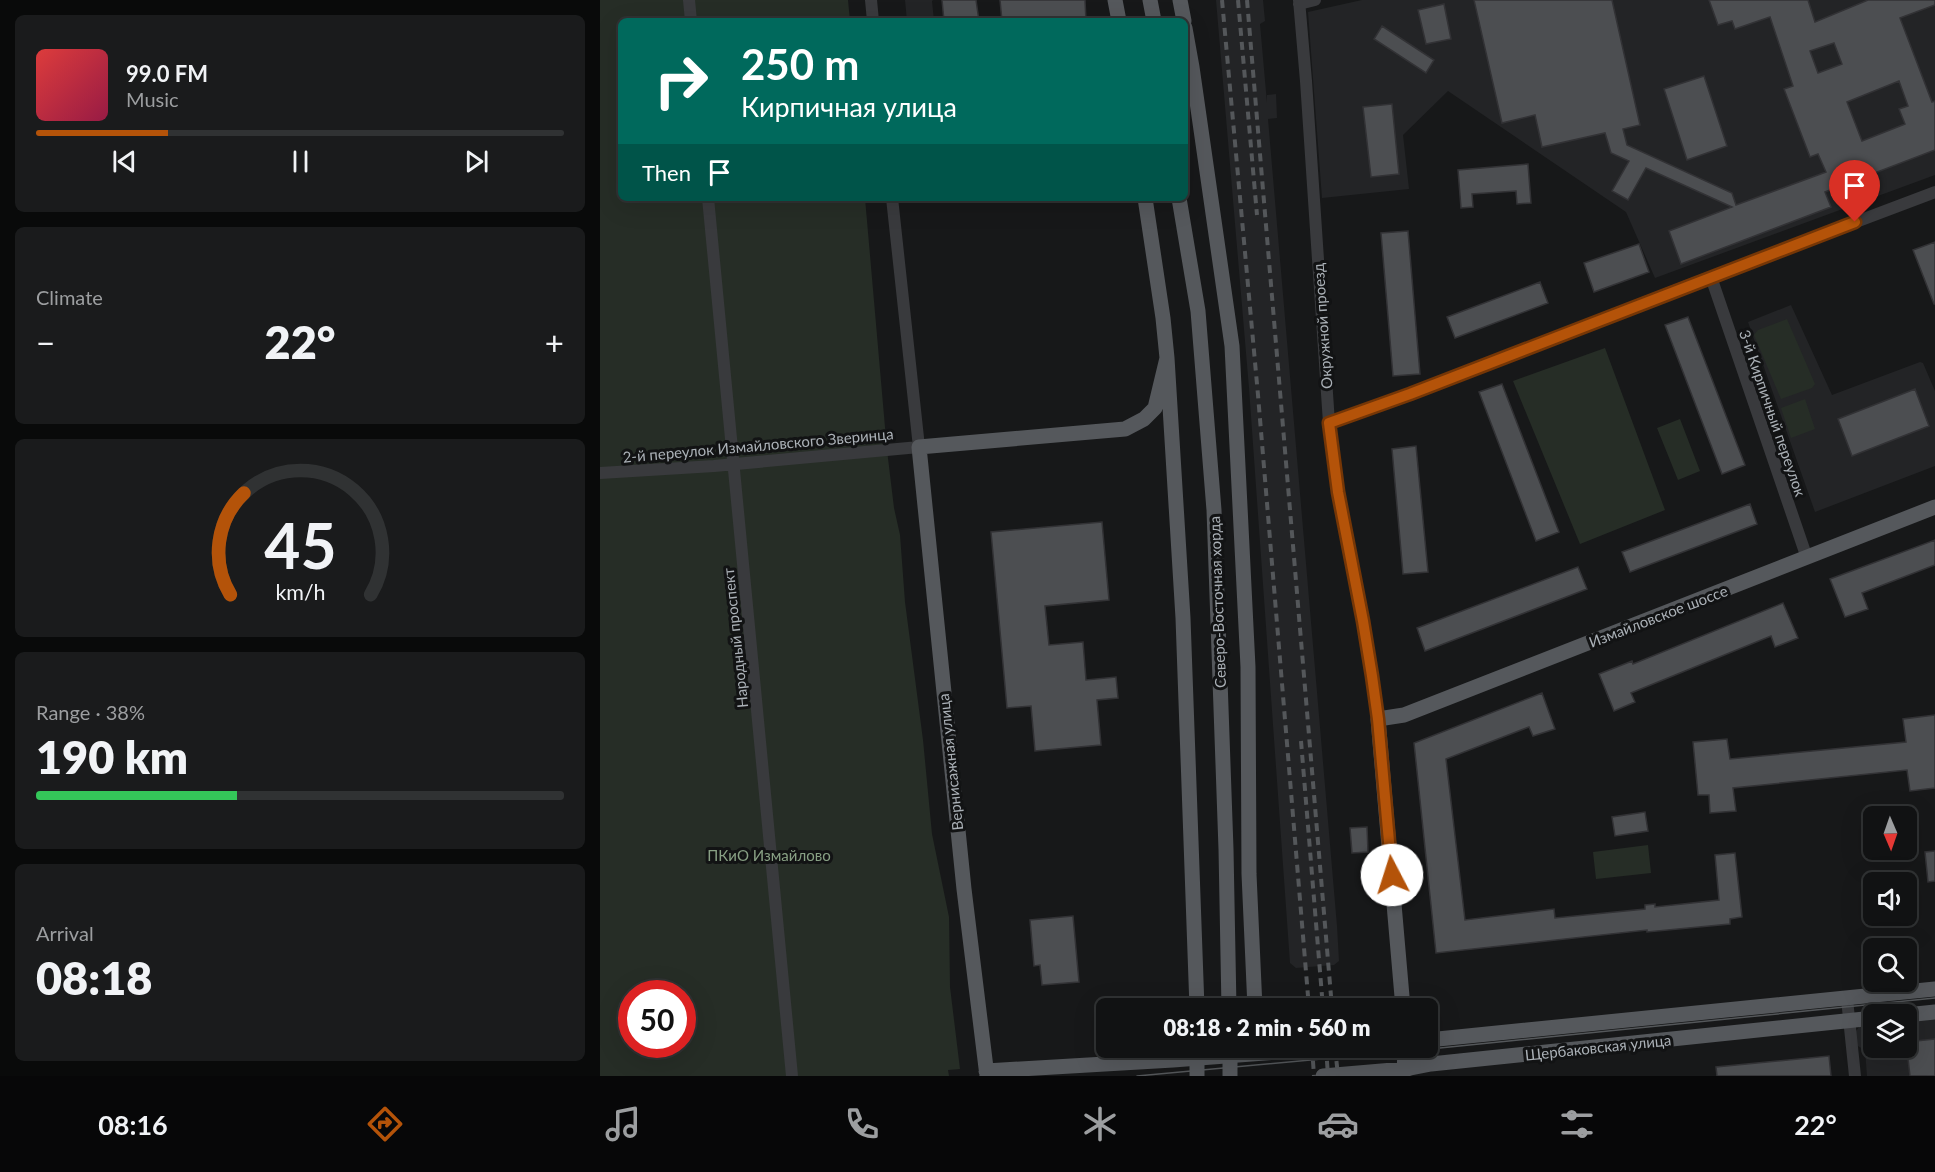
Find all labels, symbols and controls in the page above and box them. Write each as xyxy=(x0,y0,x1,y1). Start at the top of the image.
text: 250 m xyxy=(741,39,859,89)
icon: right xyxy=(642,42,720,120)
text: 99.0 FM xyxy=(126,60,208,87)
text: Music xyxy=(126,87,179,111)
text: Кирпичная улица xyxy=(741,90,957,123)
icon: previous xyxy=(108,145,141,178)
icon: pause xyxy=(284,145,317,178)
icon: next xyxy=(460,145,493,178)
icon: arrive xyxy=(703,156,736,189)
text: Then xyxy=(642,159,691,186)
pin xyxy=(1829,160,1880,222)
icon: arrive xyxy=(1838,169,1871,202)
street label: Окружной проезд xyxy=(1309,263,1335,389)
text: Climate xyxy=(36,285,103,309)
text: 22° xyxy=(265,315,335,369)
text: − xyxy=(36,322,55,362)
text: + xyxy=(545,322,564,362)
street label: 3-й Кирпичный переулок xyxy=(1736,327,1810,499)
street label: 2-й переулок Измайловского Зверинца xyxy=(622,424,894,466)
text: 45 xyxy=(264,507,336,582)
street label: Северо-Восточная хорда xyxy=(1205,516,1229,688)
street label: Народный проспект xyxy=(719,567,751,709)
text: km/h xyxy=(275,579,325,605)
street label: Измайловское шоссе xyxy=(1586,581,1730,651)
street label: Вернисажная улица xyxy=(934,693,966,831)
text: Range · 38% xyxy=(36,700,145,724)
text: 190 km xyxy=(36,730,188,784)
north arrow xyxy=(1863,806,1917,860)
map controls xyxy=(1863,806,1917,1058)
position arrow xyxy=(1360,843,1424,907)
park label: ПКиО Измайлово xyxy=(707,846,831,864)
button: sound xyxy=(1863,872,1917,926)
text: Arrival xyxy=(36,921,94,945)
button: search xyxy=(1863,938,1917,992)
text: 08:18 xyxy=(36,951,152,1005)
speed limit sign: 50 xyxy=(618,980,696,1058)
button: layers xyxy=(1863,1004,1917,1058)
text: 08:18 · 2 min · 560 m xyxy=(1164,1014,1370,1041)
street label: Щербаковская улица xyxy=(1524,1030,1672,1064)
icon: directions xyxy=(364,1103,406,1145)
icon: music xyxy=(602,1103,644,1145)
icon: phone xyxy=(841,1103,883,1145)
icon: climate xyxy=(1079,1103,1121,1145)
icon: car xyxy=(1317,1103,1359,1145)
icon: filters xyxy=(1556,1103,1598,1145)
text: 08:16 xyxy=(98,1108,168,1141)
text: 22° xyxy=(1794,1108,1837,1141)

